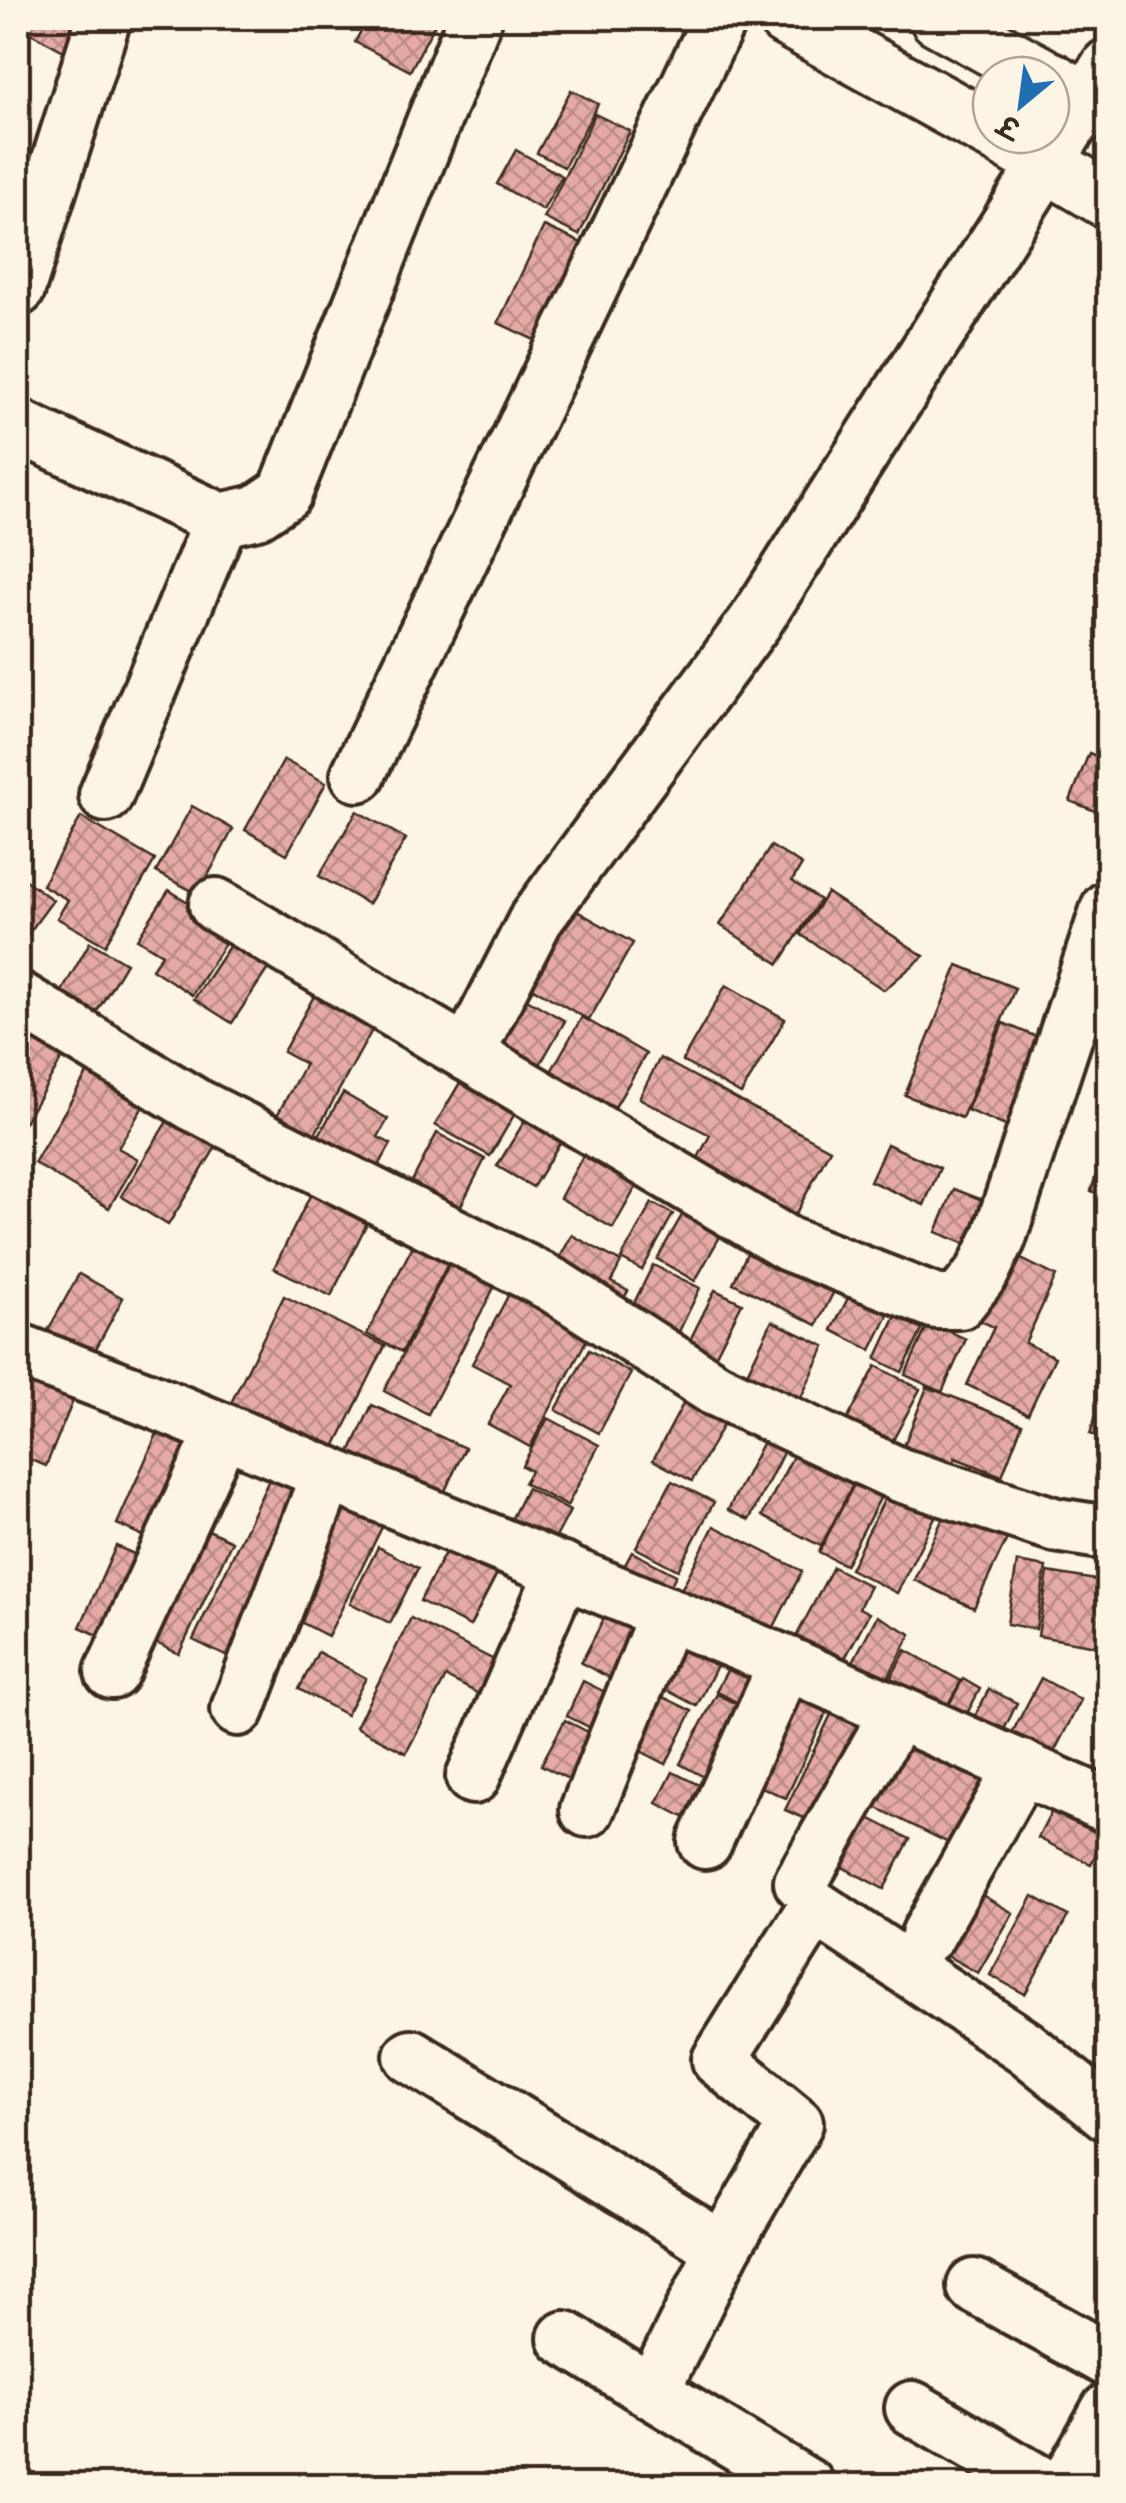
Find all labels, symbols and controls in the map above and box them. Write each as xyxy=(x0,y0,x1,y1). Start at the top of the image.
north arrow xyxy=(971,55,1071,155)
text: उ xyxy=(989,106,1028,149)

